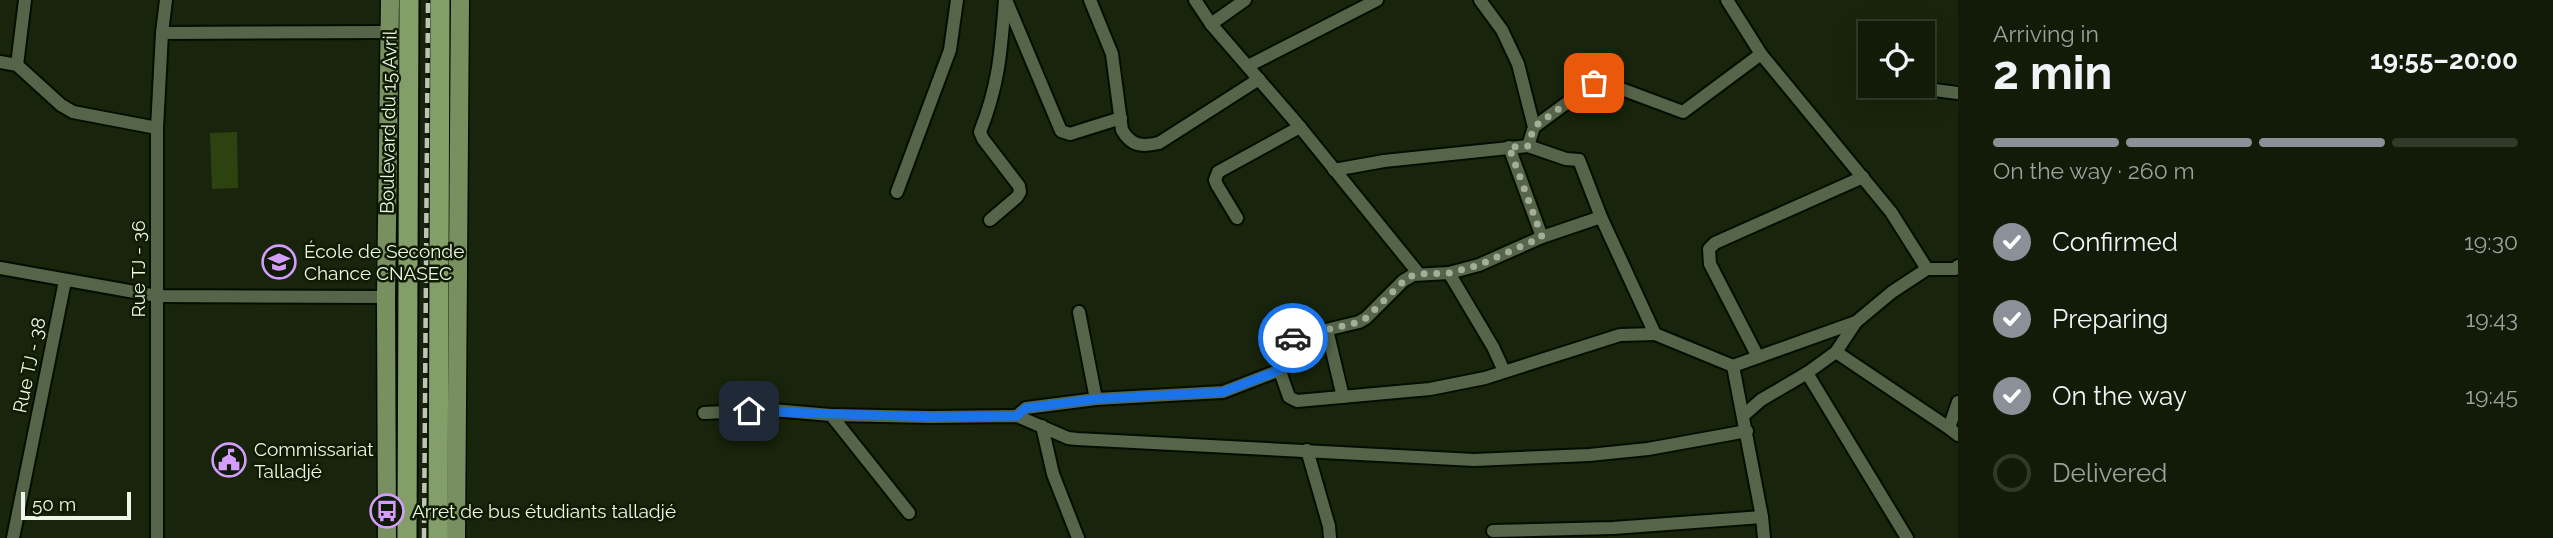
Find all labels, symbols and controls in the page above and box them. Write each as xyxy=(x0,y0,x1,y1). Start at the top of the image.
text: Arriving in xyxy=(1993,20,2099,47)
map controls xyxy=(1858,21,1935,98)
button: locate xyxy=(1858,21,1935,98)
street label: Boulevard du 15 Avril xyxy=(375,29,401,214)
text: 19:55–20:00 xyxy=(2370,45,2518,75)
text: 2 min xyxy=(1993,46,2112,100)
pin xyxy=(1564,53,1624,113)
icon: bag xyxy=(1575,64,1613,102)
text: On the way · 260 m xyxy=(1993,157,2195,184)
street label: Rue TJ - 36 xyxy=(127,220,149,318)
icon: check xyxy=(1993,223,2031,261)
text: Confirmed xyxy=(2052,227,2178,257)
text: 19:30 xyxy=(2464,228,2518,255)
place label: École de Seconde Chance CNASEC xyxy=(304,240,464,284)
school or university icon: École de Seconde Chance CNASEC xyxy=(260,243,298,281)
icon: check xyxy=(1993,300,2031,338)
courier xyxy=(1258,303,1328,373)
text: Preparing xyxy=(2052,304,2168,334)
text: 19:43 xyxy=(2466,305,2518,332)
street label: Rue TJ - 38 xyxy=(8,315,50,415)
icon: car xyxy=(1274,319,1312,357)
icon: check xyxy=(1993,377,2031,415)
pin xyxy=(719,381,779,441)
text: On the way xyxy=(2052,381,2187,411)
text: 19:45 xyxy=(2465,382,2518,409)
icon: home xyxy=(730,392,768,430)
place label: Commissariat Talladjé xyxy=(254,438,374,482)
public building icon: Commissariat Talladjé xyxy=(210,441,248,479)
text: Delivered xyxy=(2052,458,2167,488)
scale bar xyxy=(21,489,131,521)
bus stop icon: Arret de bus étudiants talladjé xyxy=(368,492,406,530)
text: 50 m xyxy=(32,493,76,515)
place label: Arret de bus étudiants talladjé xyxy=(412,500,676,522)

